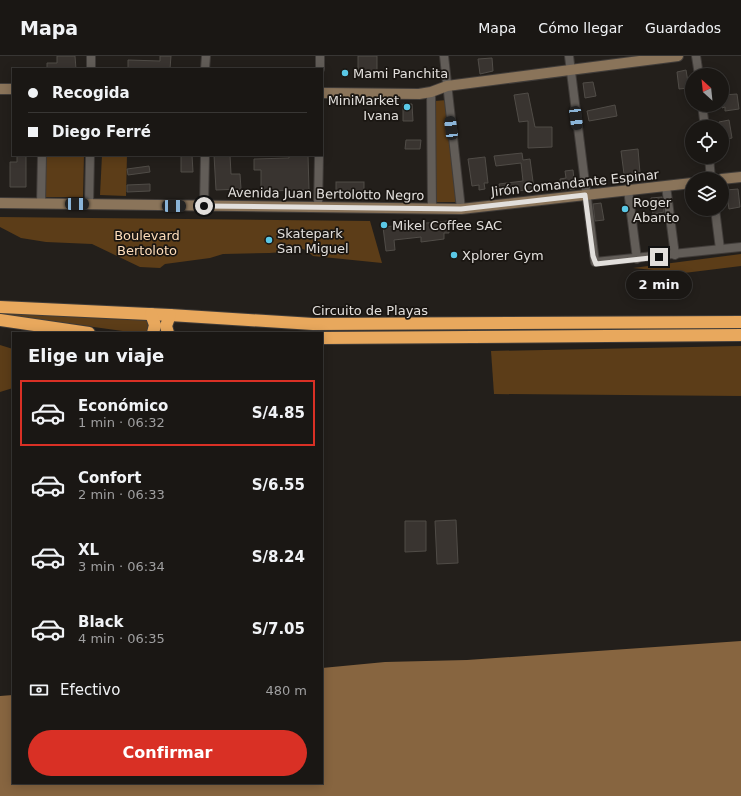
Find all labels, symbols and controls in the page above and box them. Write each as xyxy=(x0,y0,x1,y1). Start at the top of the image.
text: Mapa xyxy=(20,17,78,39)
text: Mapa xyxy=(478,20,516,36)
text: Cómo llegar xyxy=(538,20,623,36)
text: Guardados xyxy=(645,20,721,36)
place label: Mami Panchita xyxy=(353,66,448,81)
marker: Mami Panchita xyxy=(340,68,350,78)
north arrow xyxy=(685,68,729,112)
map controls xyxy=(685,68,729,216)
text: Recogida xyxy=(52,84,130,102)
place label: MiniMarket Ivana xyxy=(328,93,399,123)
marker: MiniMarket Ivana xyxy=(402,102,412,112)
car xyxy=(569,105,583,131)
car xyxy=(444,115,458,141)
button: locate xyxy=(685,120,729,164)
text: Diego Ferré xyxy=(52,123,151,141)
street label: Jirón Comandante Espinar xyxy=(489,167,660,199)
button: layers xyxy=(685,172,729,216)
street label: Avenida Juan Bertolotto Negro xyxy=(228,185,424,203)
place label: Roger Abanto xyxy=(633,195,679,225)
route start xyxy=(195,197,213,215)
car xyxy=(65,198,89,210)
car xyxy=(162,200,186,212)
marker: Roger Abanto xyxy=(620,204,630,214)
place label: Mikel Coffee SAC xyxy=(392,218,502,233)
marker: Mikel Coffee SAC xyxy=(379,220,389,230)
place label: Skatepark San Miguel xyxy=(277,226,349,256)
park label: Boulevard Bertoloto xyxy=(114,228,180,258)
marker: Skatepark San Miguel xyxy=(264,235,274,245)
place label: Xplorer Gym xyxy=(462,248,544,263)
route end xyxy=(650,248,668,266)
marker: Xplorer Gym xyxy=(449,250,459,260)
callout: 2 min xyxy=(626,271,692,299)
text: 2 min xyxy=(639,277,679,292)
street label: Circuito de Playas xyxy=(312,303,428,318)
text: Elige un viaje xyxy=(28,345,164,366)
icon: car xyxy=(30,395,66,431)
text: Económico xyxy=(78,397,168,415)
text: S/4.85 xyxy=(252,404,305,422)
text: 1 min · 06:32 xyxy=(78,415,165,430)
icon: car xyxy=(30,467,66,503)
text: Confort xyxy=(78,469,141,487)
text: S/6.55 xyxy=(252,476,305,494)
text: 2 min · 06:33 xyxy=(78,487,165,502)
icon: car xyxy=(30,539,66,575)
text: XL xyxy=(78,541,99,559)
text: S/8.24 xyxy=(252,548,305,566)
text: 3 min · 06:34 xyxy=(78,559,165,574)
icon: car xyxy=(30,611,66,647)
text: Black xyxy=(78,613,124,631)
text: S/7.05 xyxy=(252,620,305,638)
text: 4 min · 06:35 xyxy=(78,631,165,646)
icon: cash xyxy=(28,679,50,701)
text: Efectivo xyxy=(60,681,120,699)
text: 480 m xyxy=(265,683,307,698)
button: Confirmar xyxy=(28,730,307,776)

